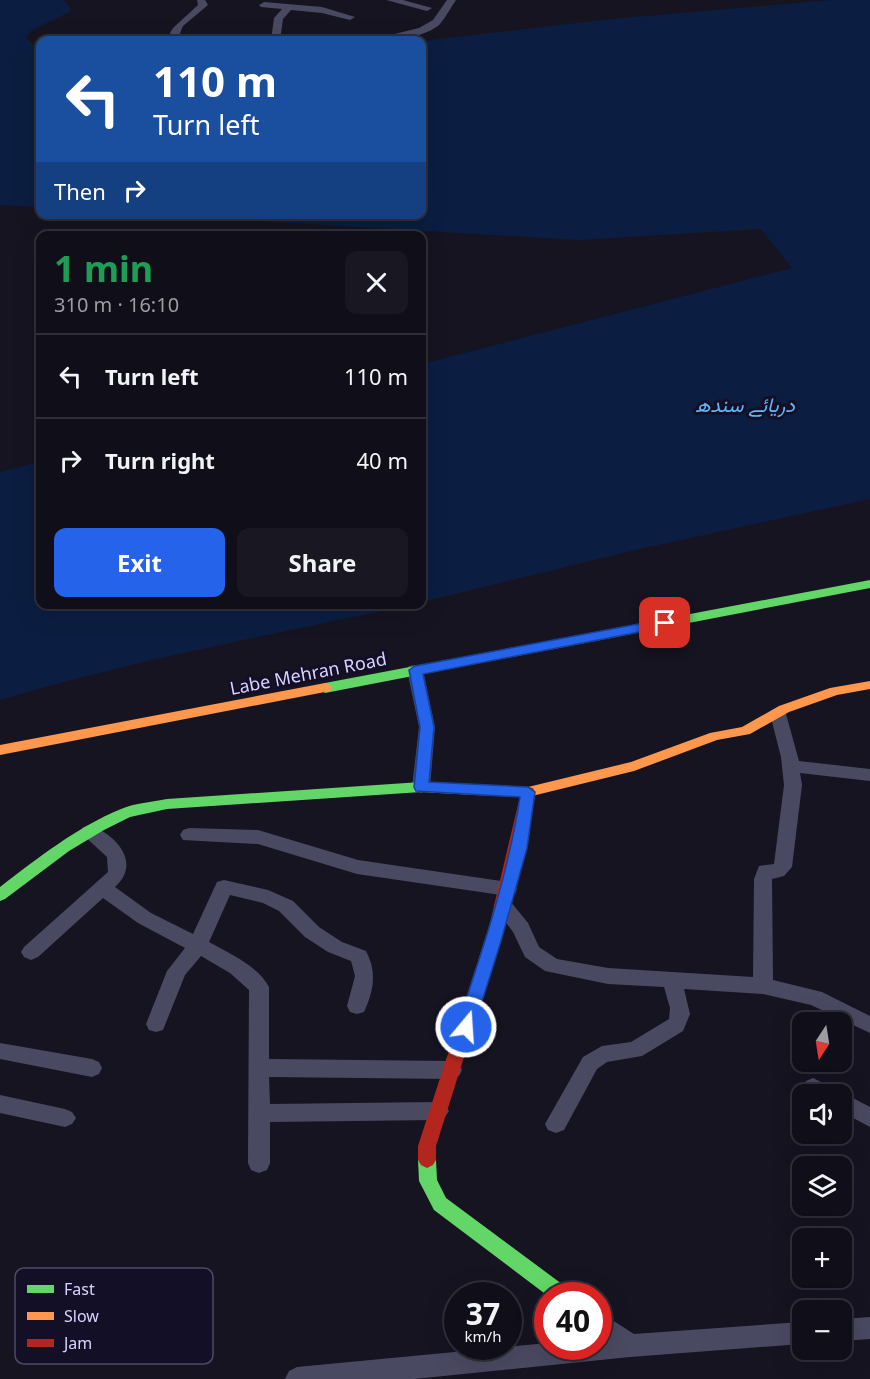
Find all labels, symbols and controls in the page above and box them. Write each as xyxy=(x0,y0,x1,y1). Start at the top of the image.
text: 110 m xyxy=(153,52,277,109)
icon: left xyxy=(54,60,132,138)
text: Turn left xyxy=(153,106,259,143)
icon: right xyxy=(118,174,151,207)
text: Then xyxy=(54,176,106,206)
text: 1 min xyxy=(54,244,153,293)
button: close xyxy=(345,251,408,314)
text: 310 m · 16:10 xyxy=(54,291,179,318)
icon: left xyxy=(54,360,87,393)
text: Turn left xyxy=(105,361,199,391)
text: 110 m xyxy=(344,361,408,391)
water label: دریائے سندھ xyxy=(695,391,795,418)
icon: right xyxy=(54,444,87,477)
text: Turn right xyxy=(105,445,215,475)
text: 40 m xyxy=(357,445,408,475)
button: Exit xyxy=(54,528,225,597)
button: Share xyxy=(237,528,408,597)
pin xyxy=(639,597,690,648)
icon: arrive xyxy=(648,606,681,639)
street label: Labe Mehran Road xyxy=(228,646,388,700)
position arrow xyxy=(434,995,498,1059)
north arrow xyxy=(792,1012,852,1072)
map controls xyxy=(792,1012,852,1360)
button: sound xyxy=(792,1084,852,1144)
button: layers xyxy=(792,1156,852,1216)
button: + xyxy=(792,1228,852,1288)
legend xyxy=(15,1268,213,1364)
text: Fast xyxy=(64,1278,95,1300)
speed limit sign: 40 xyxy=(534,1282,612,1360)
text: 37 xyxy=(466,1293,500,1334)
button: − xyxy=(792,1300,852,1360)
text: Slow xyxy=(64,1305,99,1327)
text: km/h xyxy=(465,1326,501,1346)
text: Jam xyxy=(62,1332,92,1354)

